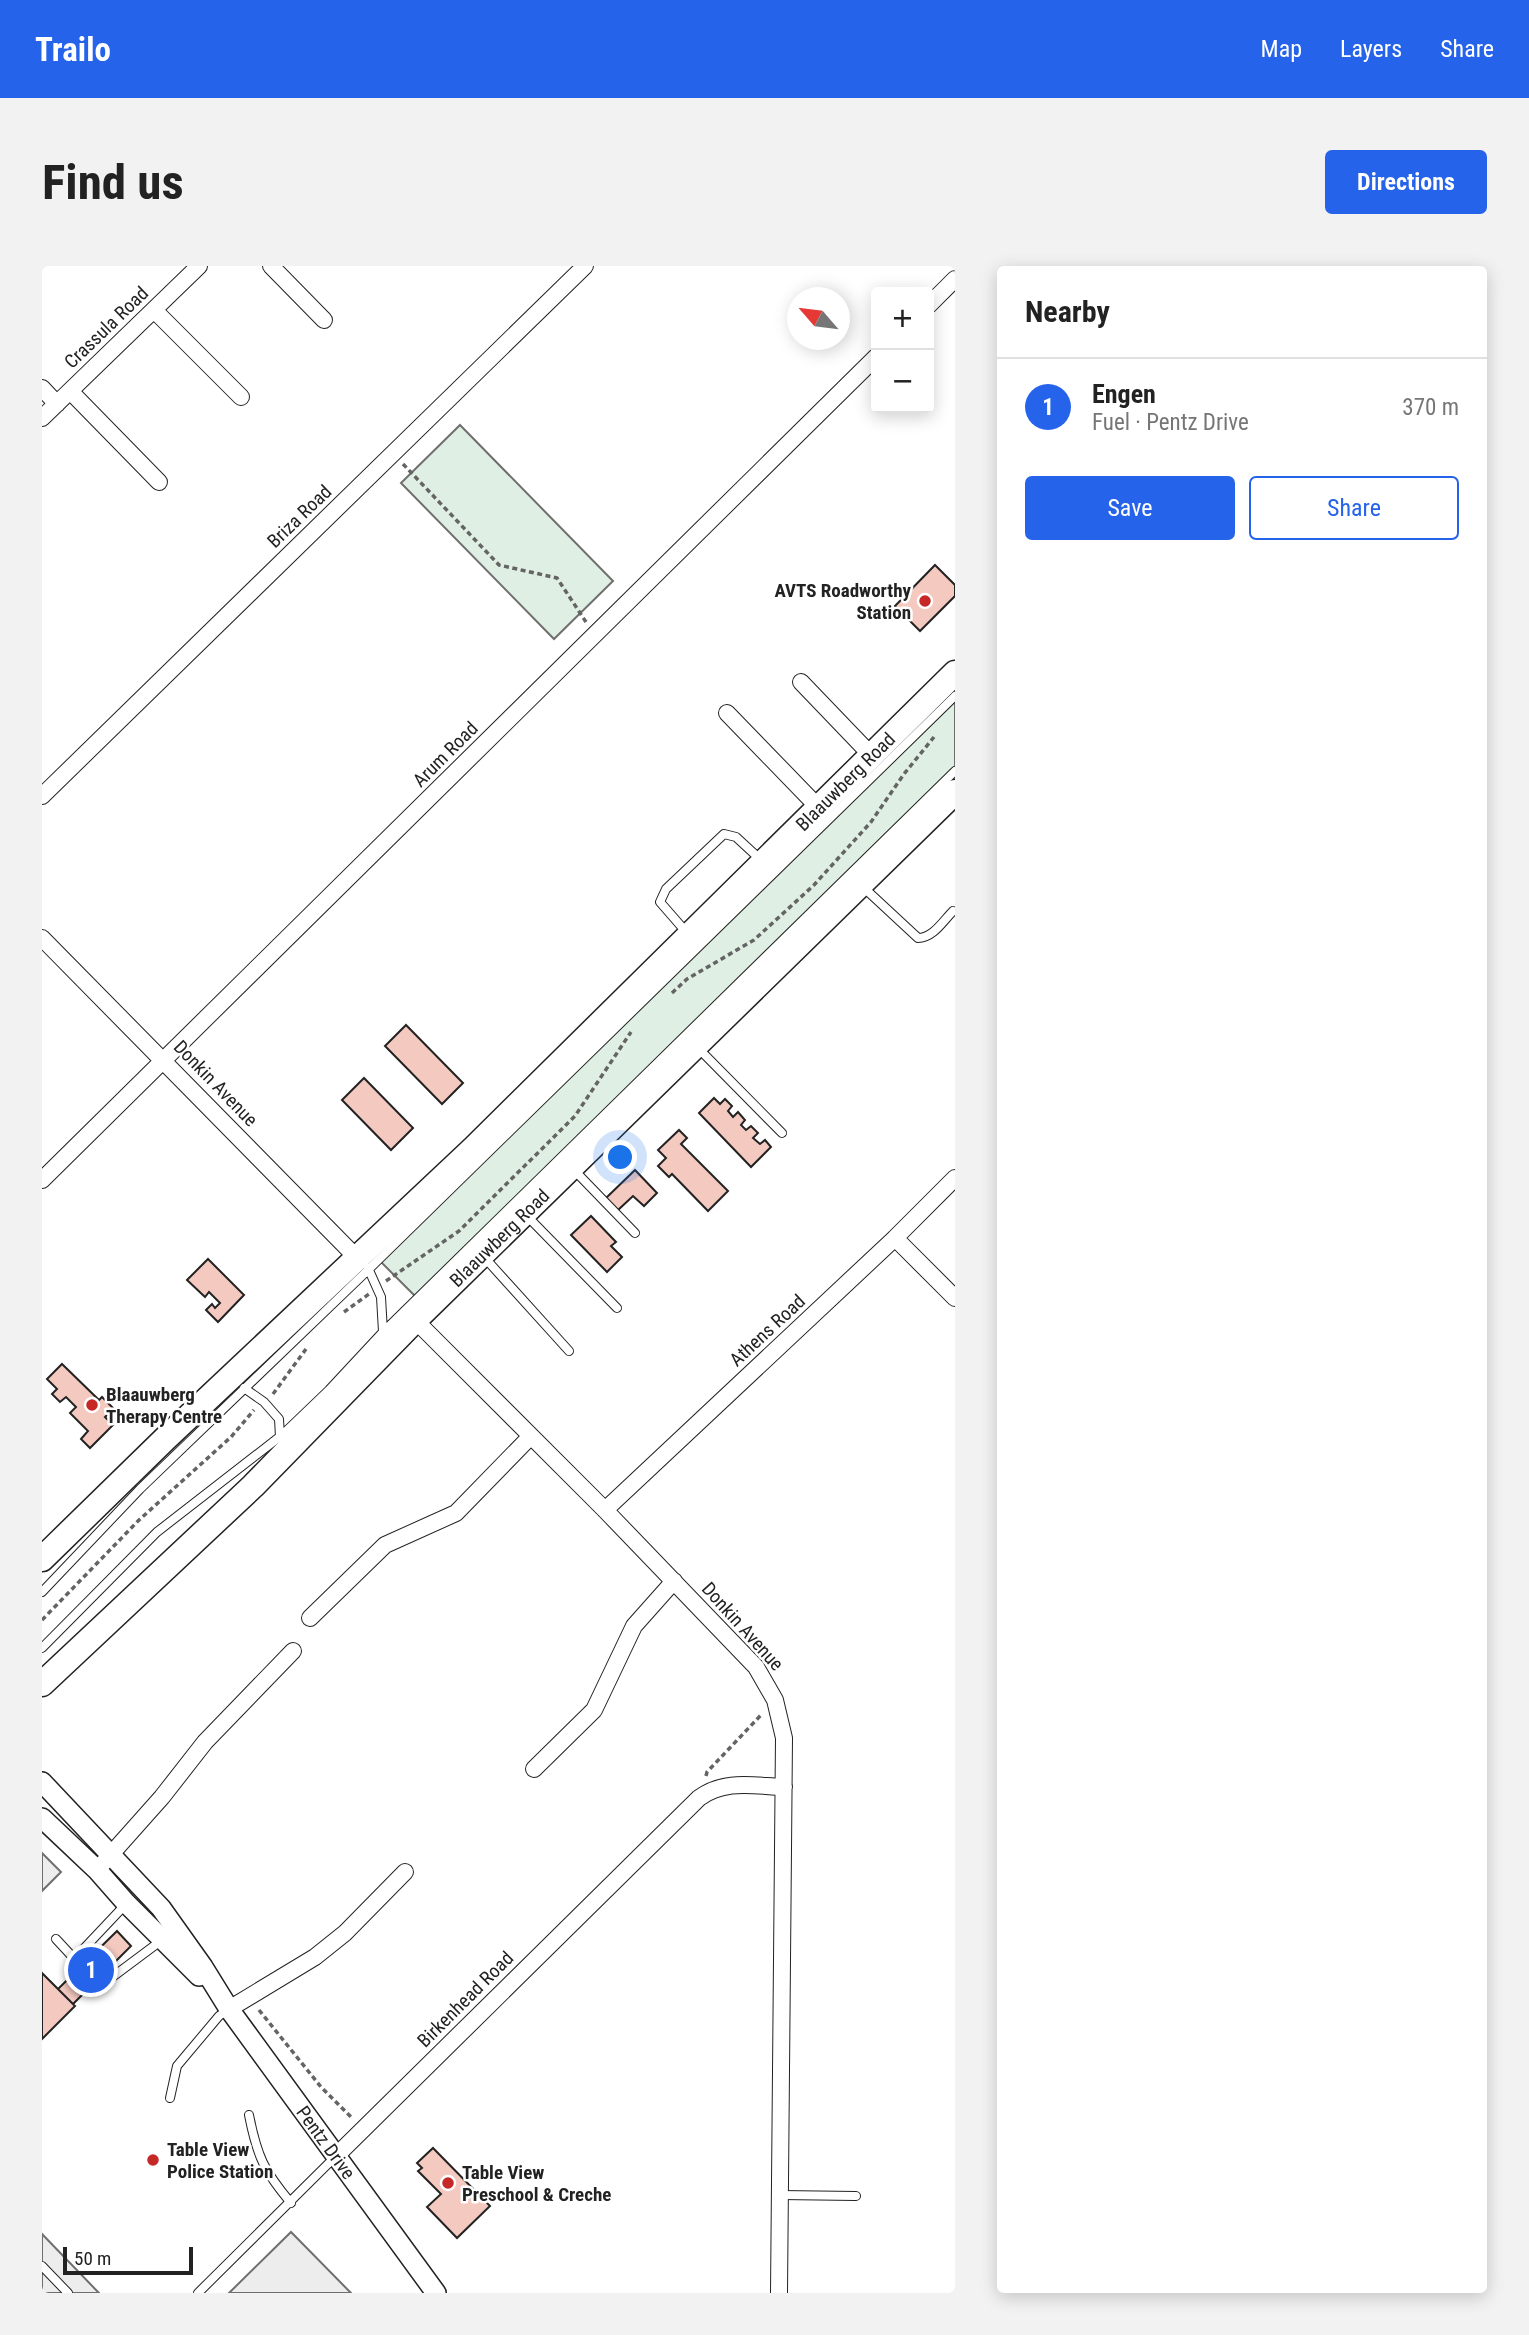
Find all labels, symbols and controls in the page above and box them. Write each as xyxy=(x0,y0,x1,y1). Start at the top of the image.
text: Trailo xyxy=(35,30,111,69)
text: Map xyxy=(1261,35,1302,63)
text: Layers xyxy=(1340,35,1402,63)
text: Share xyxy=(1440,35,1494,63)
button: Directions xyxy=(1325,150,1487,214)
text: Find us xyxy=(42,154,184,211)
street label: Crassula Road xyxy=(60,282,153,373)
north arrow xyxy=(787,287,850,350)
map controls xyxy=(871,287,934,413)
button: + xyxy=(871,287,934,350)
text: Nearby xyxy=(1025,294,1110,329)
button: − xyxy=(871,350,934,413)
text: Engen xyxy=(1092,379,1156,409)
text: 1 xyxy=(1042,394,1054,421)
text: 370 m xyxy=(1402,394,1459,421)
text: Fuel · Pentz Drive xyxy=(1092,409,1249,436)
button: Save xyxy=(1025,476,1235,540)
button: Share xyxy=(1249,476,1459,540)
street label: Briza Road xyxy=(262,480,336,553)
place label: AVTS Roadworthy Station xyxy=(774,579,912,624)
marker: AVTS Roadworthy Station xyxy=(917,593,933,609)
street label: Arum Road xyxy=(408,717,483,792)
street label: Blaauwberg Road xyxy=(791,728,900,836)
street label: Donkin Avenue xyxy=(169,1036,262,1131)
your location xyxy=(603,1140,637,1174)
street label: Blaauwberg Road xyxy=(445,1184,554,1292)
street label: Athens Road xyxy=(725,1290,810,1371)
place label: Blaauwberg Therapy Centre xyxy=(106,1383,222,1428)
marker: Blaauwberg Therapy Centre xyxy=(84,1397,100,1413)
street label: Donkin Avenue xyxy=(697,1577,788,1675)
pin: 1 xyxy=(68,1944,114,1996)
street label: Birkenhead Road xyxy=(413,1947,518,2052)
street label: Pentz Drive xyxy=(291,2101,360,2184)
place label: Table View Police Station xyxy=(167,2138,273,2183)
marker: Table View Police Station xyxy=(145,2152,161,2168)
place label: Table View Preschool & Creche xyxy=(462,2161,611,2206)
marker: Table View Preschool & Creche xyxy=(440,2175,456,2191)
scale bar xyxy=(63,2244,192,2276)
text: 50 m xyxy=(74,2247,111,2270)

